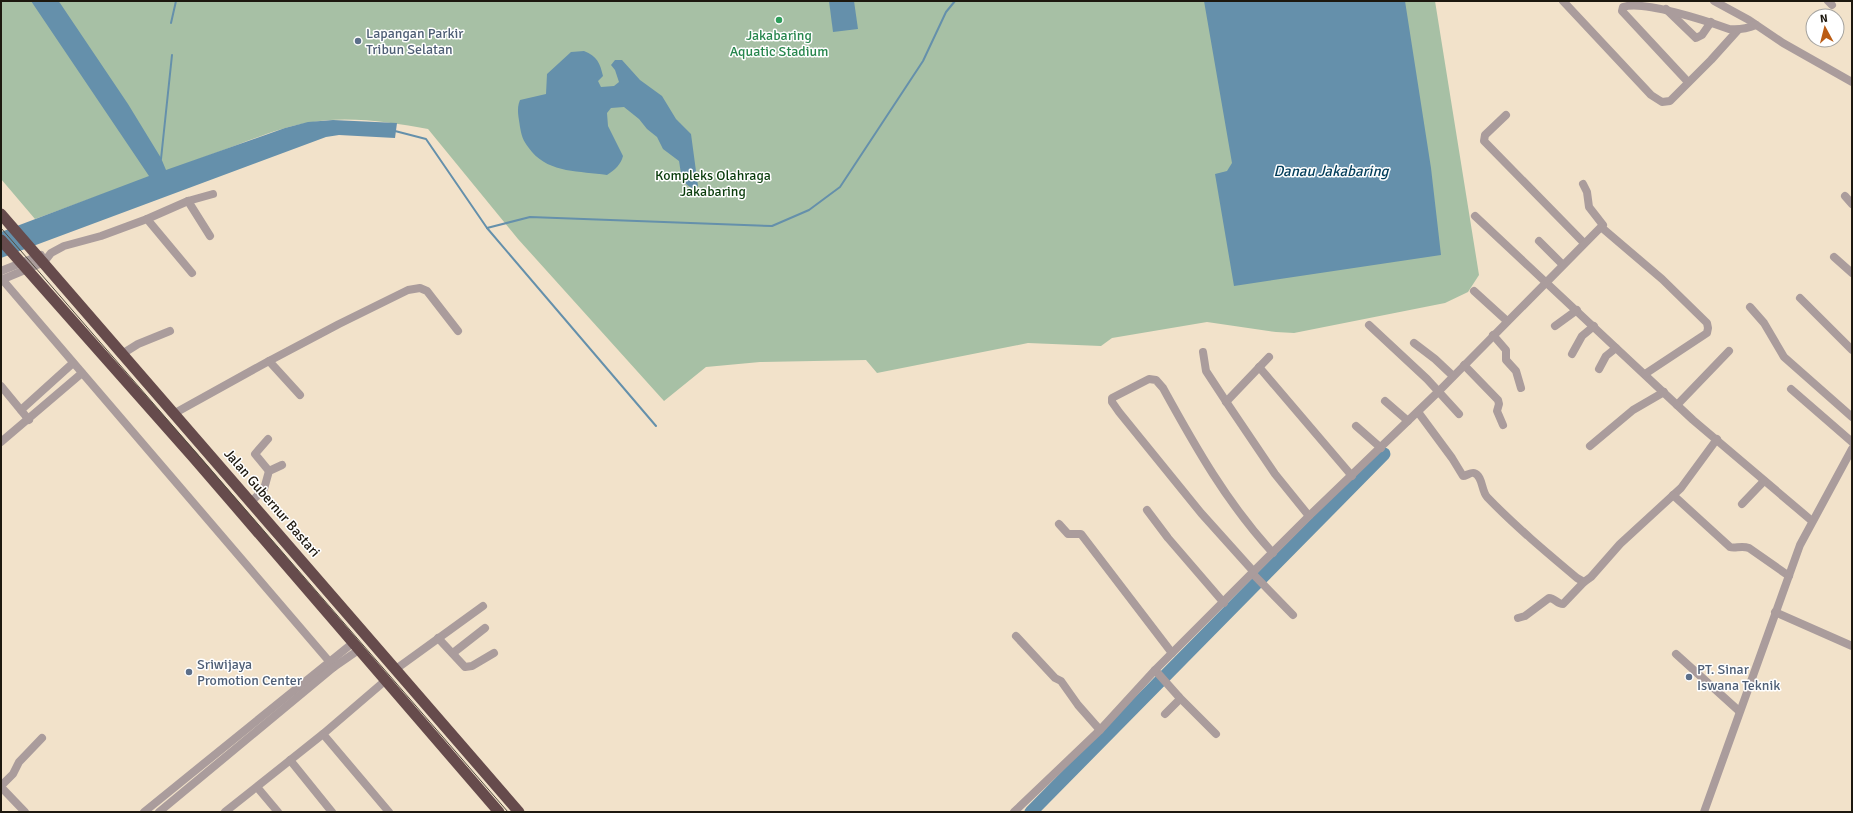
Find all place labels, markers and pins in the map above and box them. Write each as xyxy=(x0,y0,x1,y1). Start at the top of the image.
marker: Jakabaring Aquatic Stadium xyxy=(774,15,784,25)
place label: Lapangan Parkir Tribun Selatan xyxy=(366,25,464,58)
place label: Jakabaring Aquatic Stadium xyxy=(730,27,828,60)
marker: Lapangan Parkir Tribun Selatan xyxy=(353,36,363,46)
place label: Sriwijaya Promotion Center xyxy=(197,656,303,689)
place label: PT. Sinar Iswana Teknik xyxy=(1697,661,1780,694)
marker: Sriwijaya Promotion Center xyxy=(184,667,194,677)
marker: PT. Sinar Iswana Teknik xyxy=(1684,672,1694,682)

